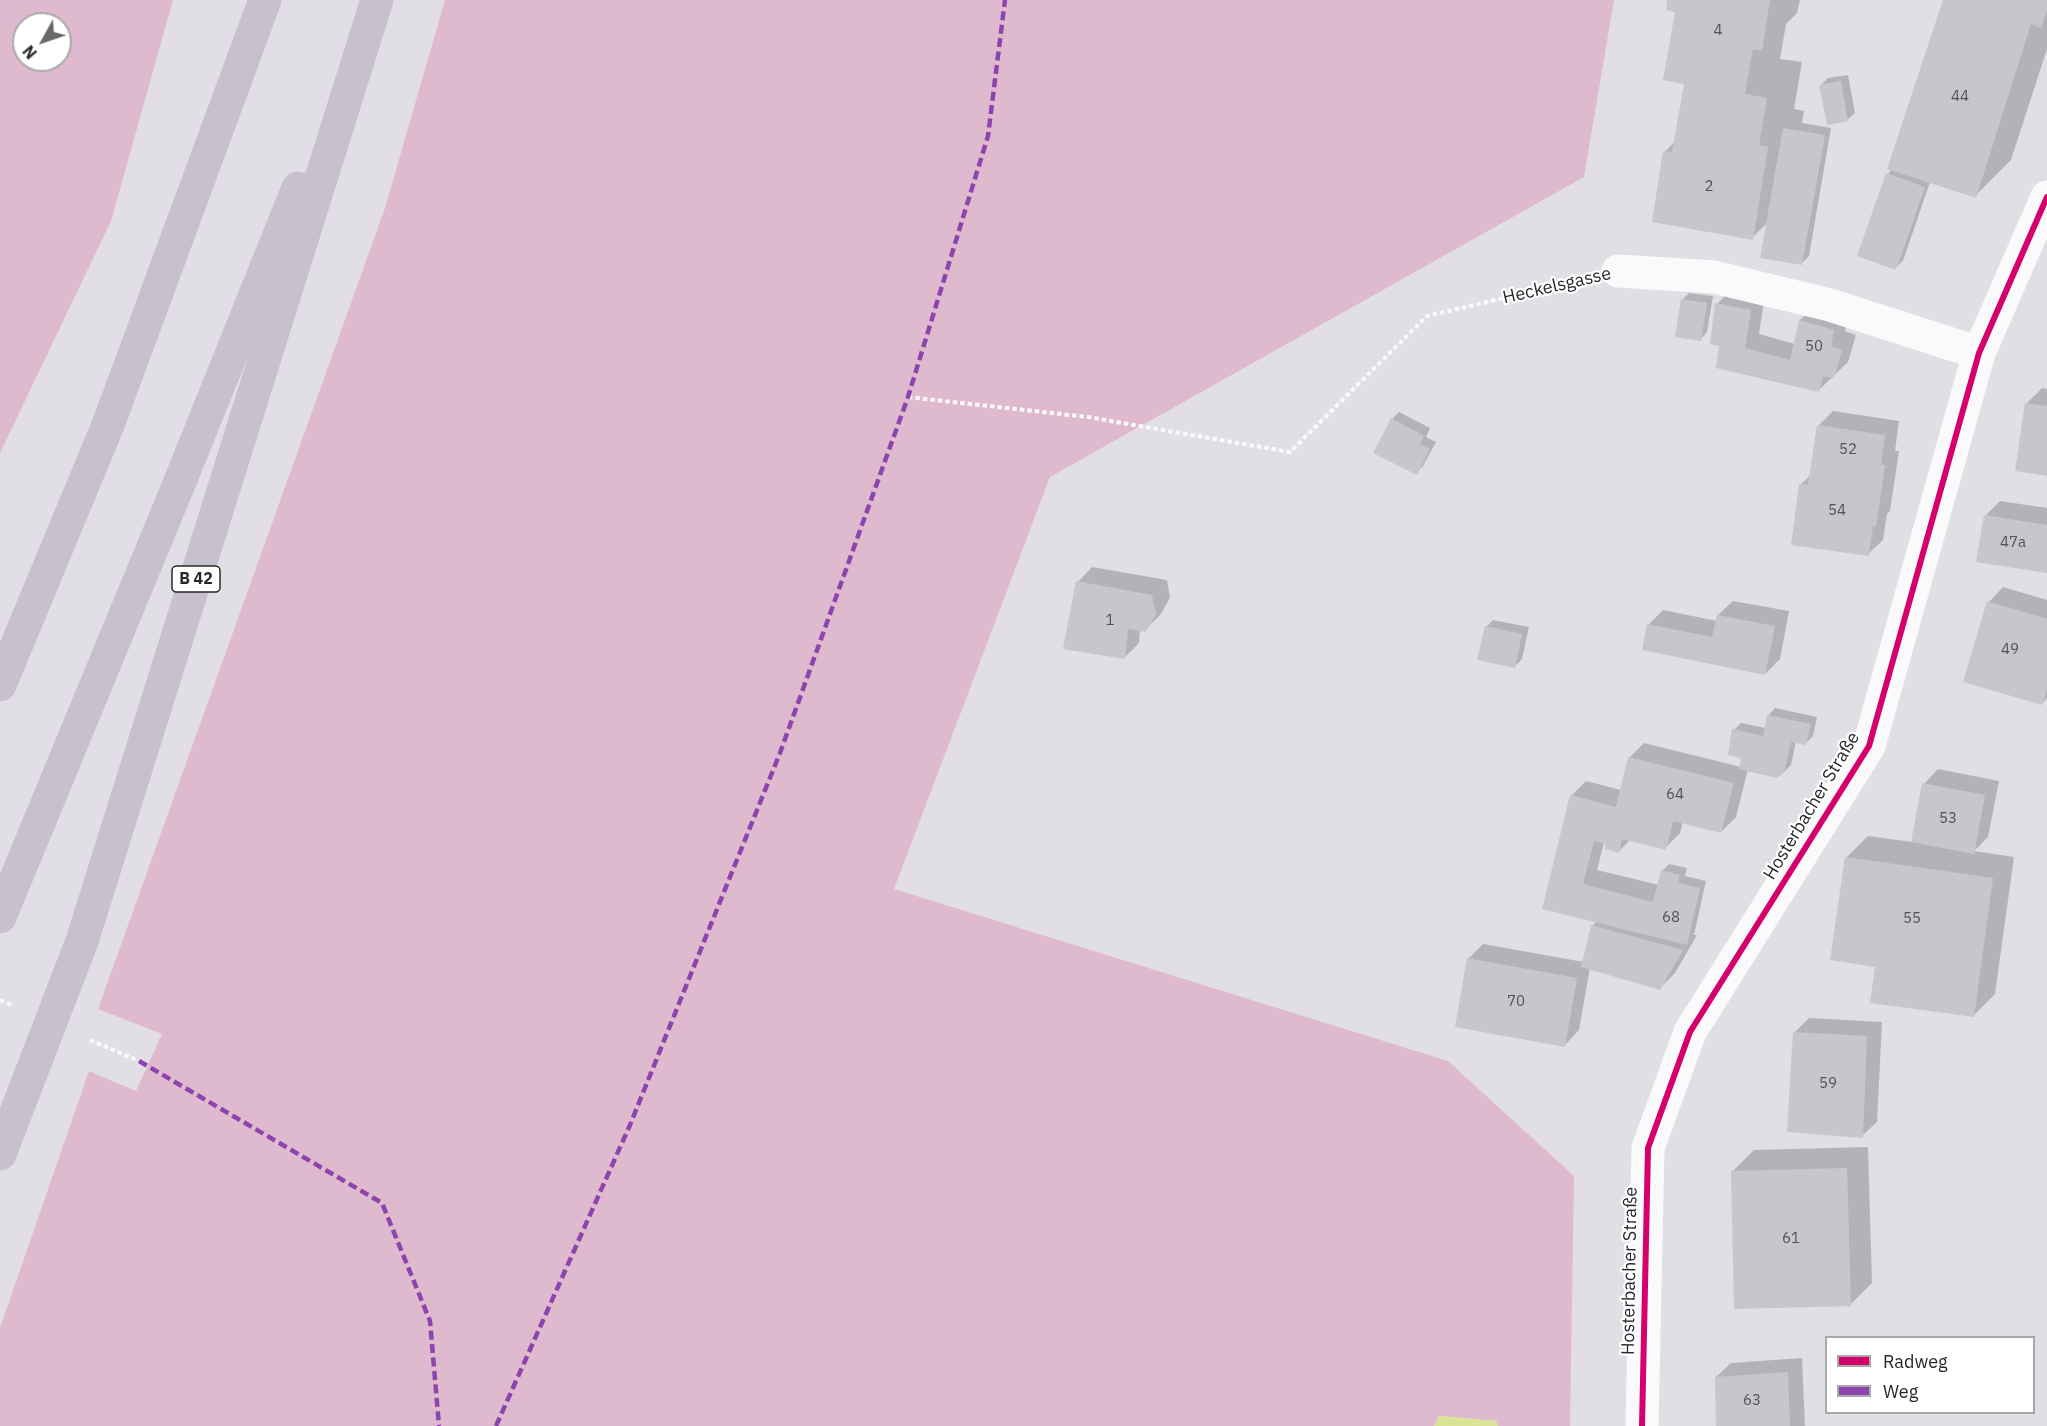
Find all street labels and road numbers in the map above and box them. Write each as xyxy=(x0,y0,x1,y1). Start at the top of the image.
street label: Heckelsgasse xyxy=(1501,263,1613,309)
road number: B 42 xyxy=(172,566,220,592)
street label: Hosterbacher Straße xyxy=(1759,728,1865,884)
street label: Hosterbacher Straße xyxy=(1618,1187,1642,1355)

